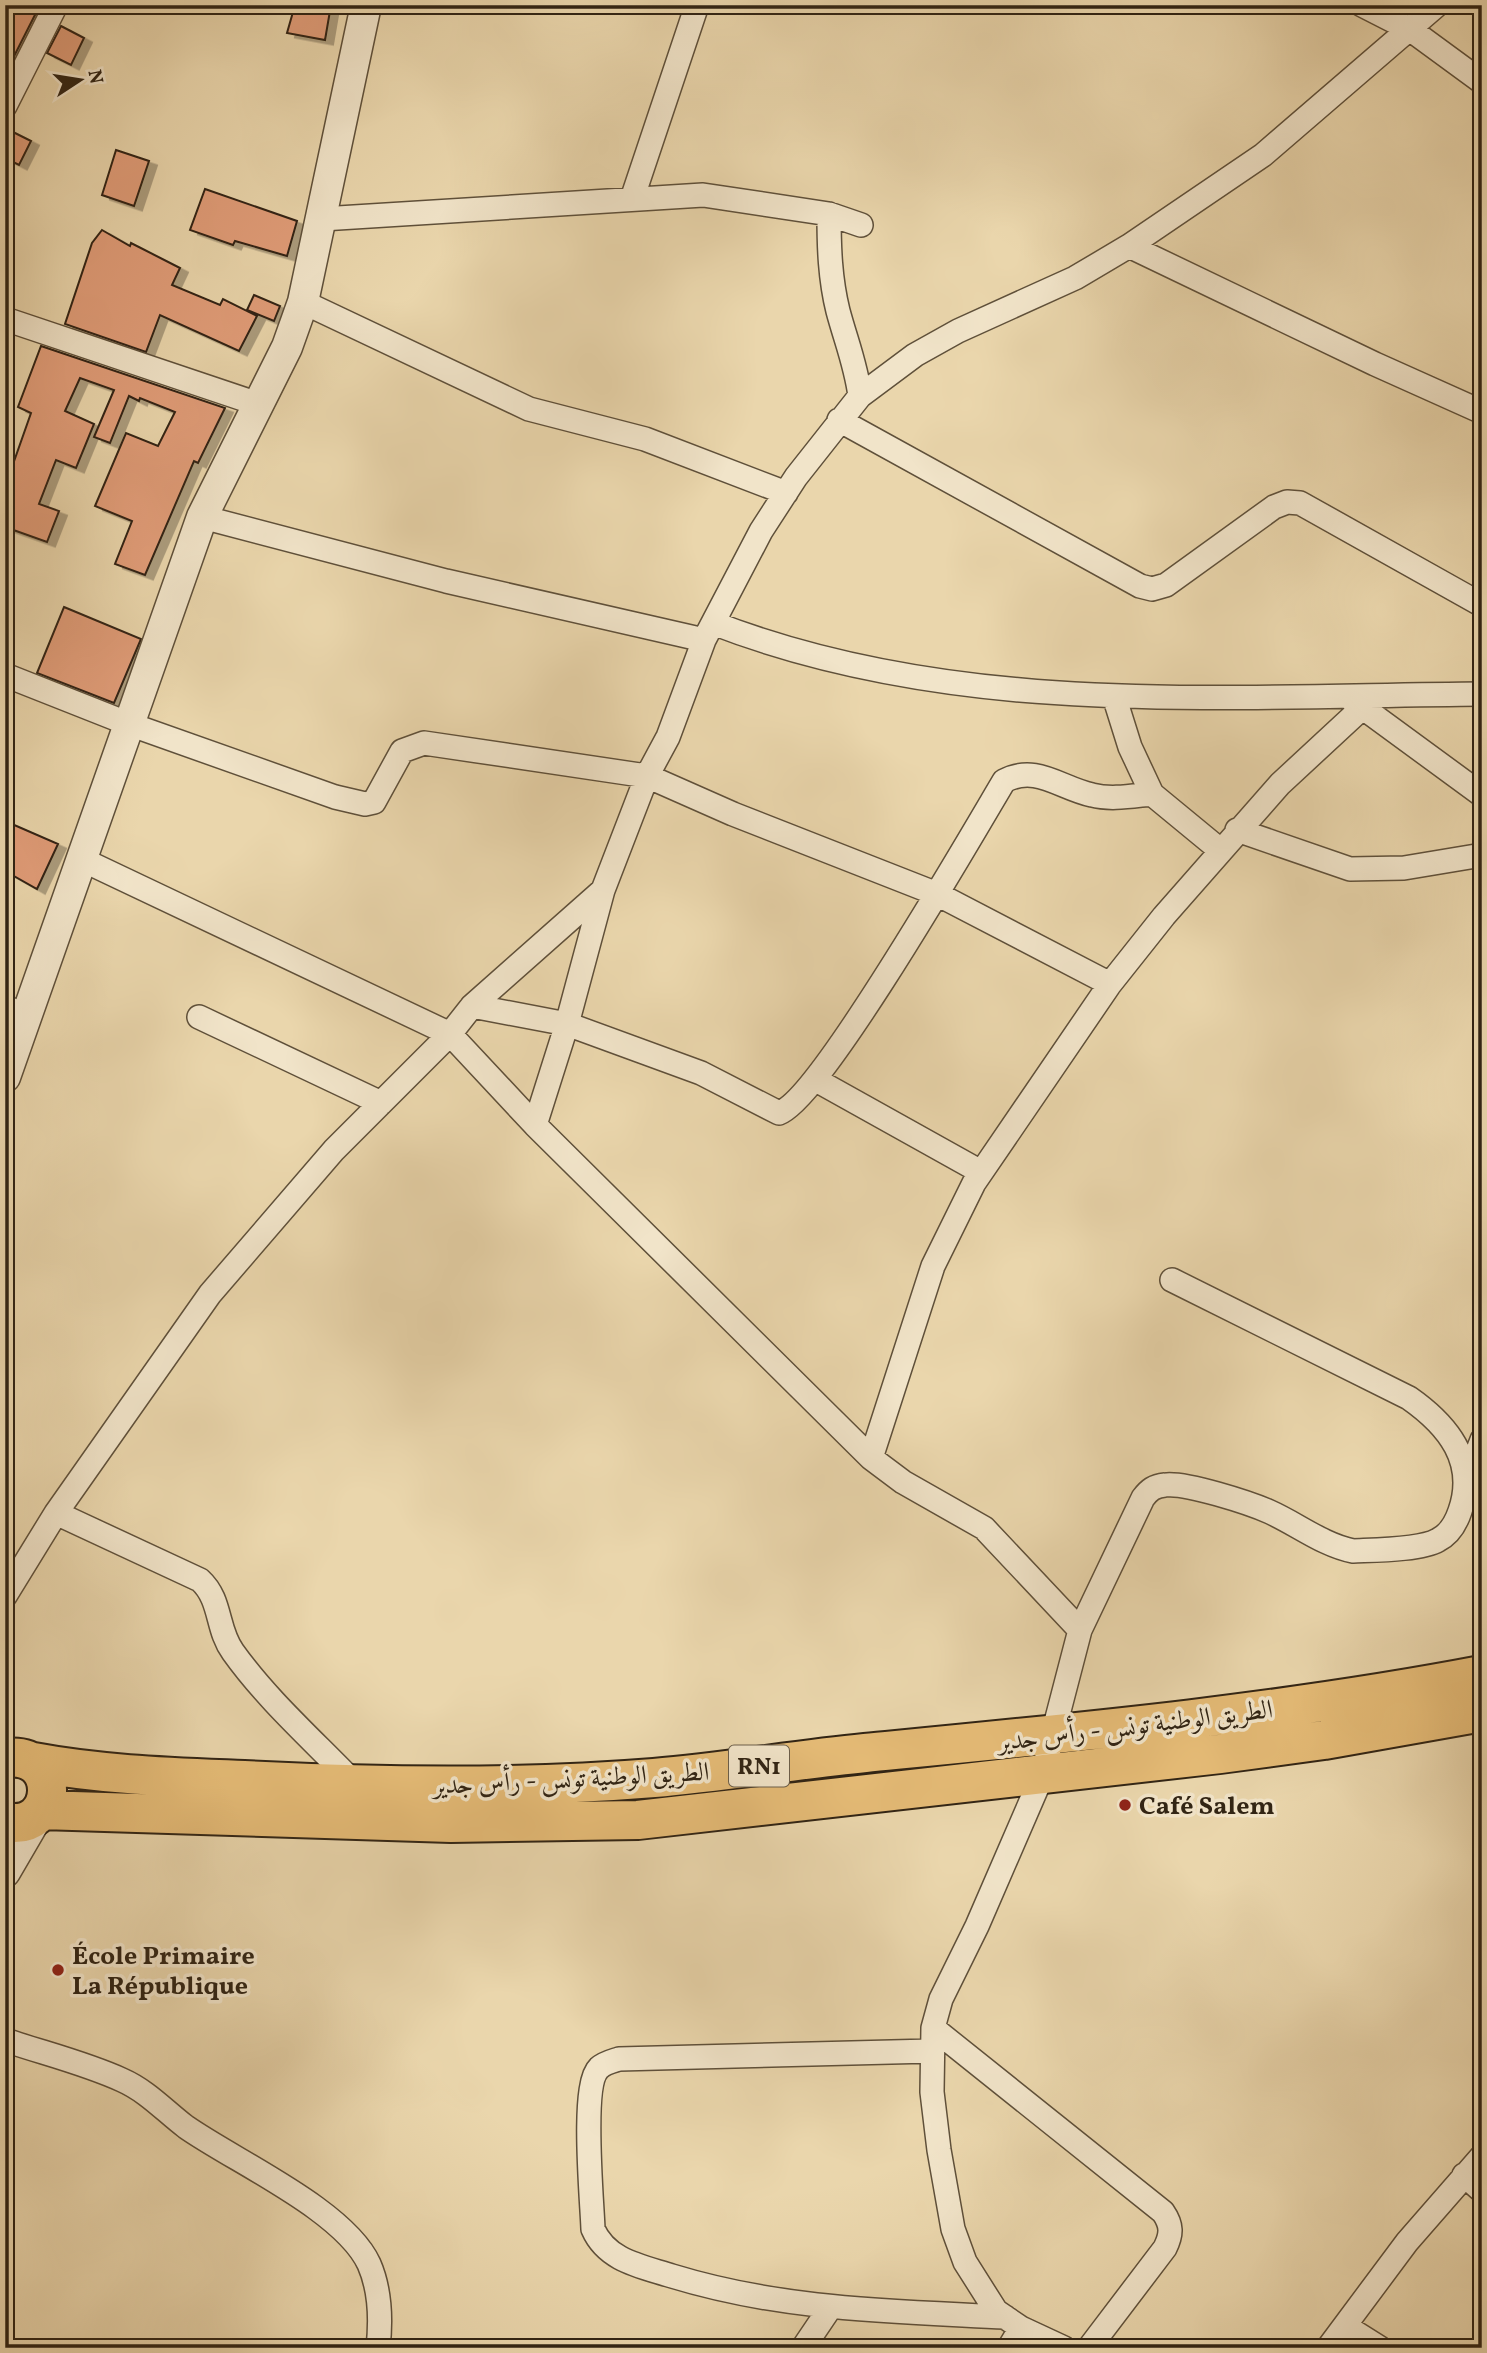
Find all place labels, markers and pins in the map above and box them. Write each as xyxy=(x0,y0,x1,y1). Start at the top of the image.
place label: Café Salem xyxy=(1139,1789,1275,1825)
marker: Café Salem xyxy=(1117,1797,1133,1813)
place label: École Primaire La République xyxy=(72,1939,255,2005)
marker: École Primaire La République xyxy=(50,1962,66,1978)

